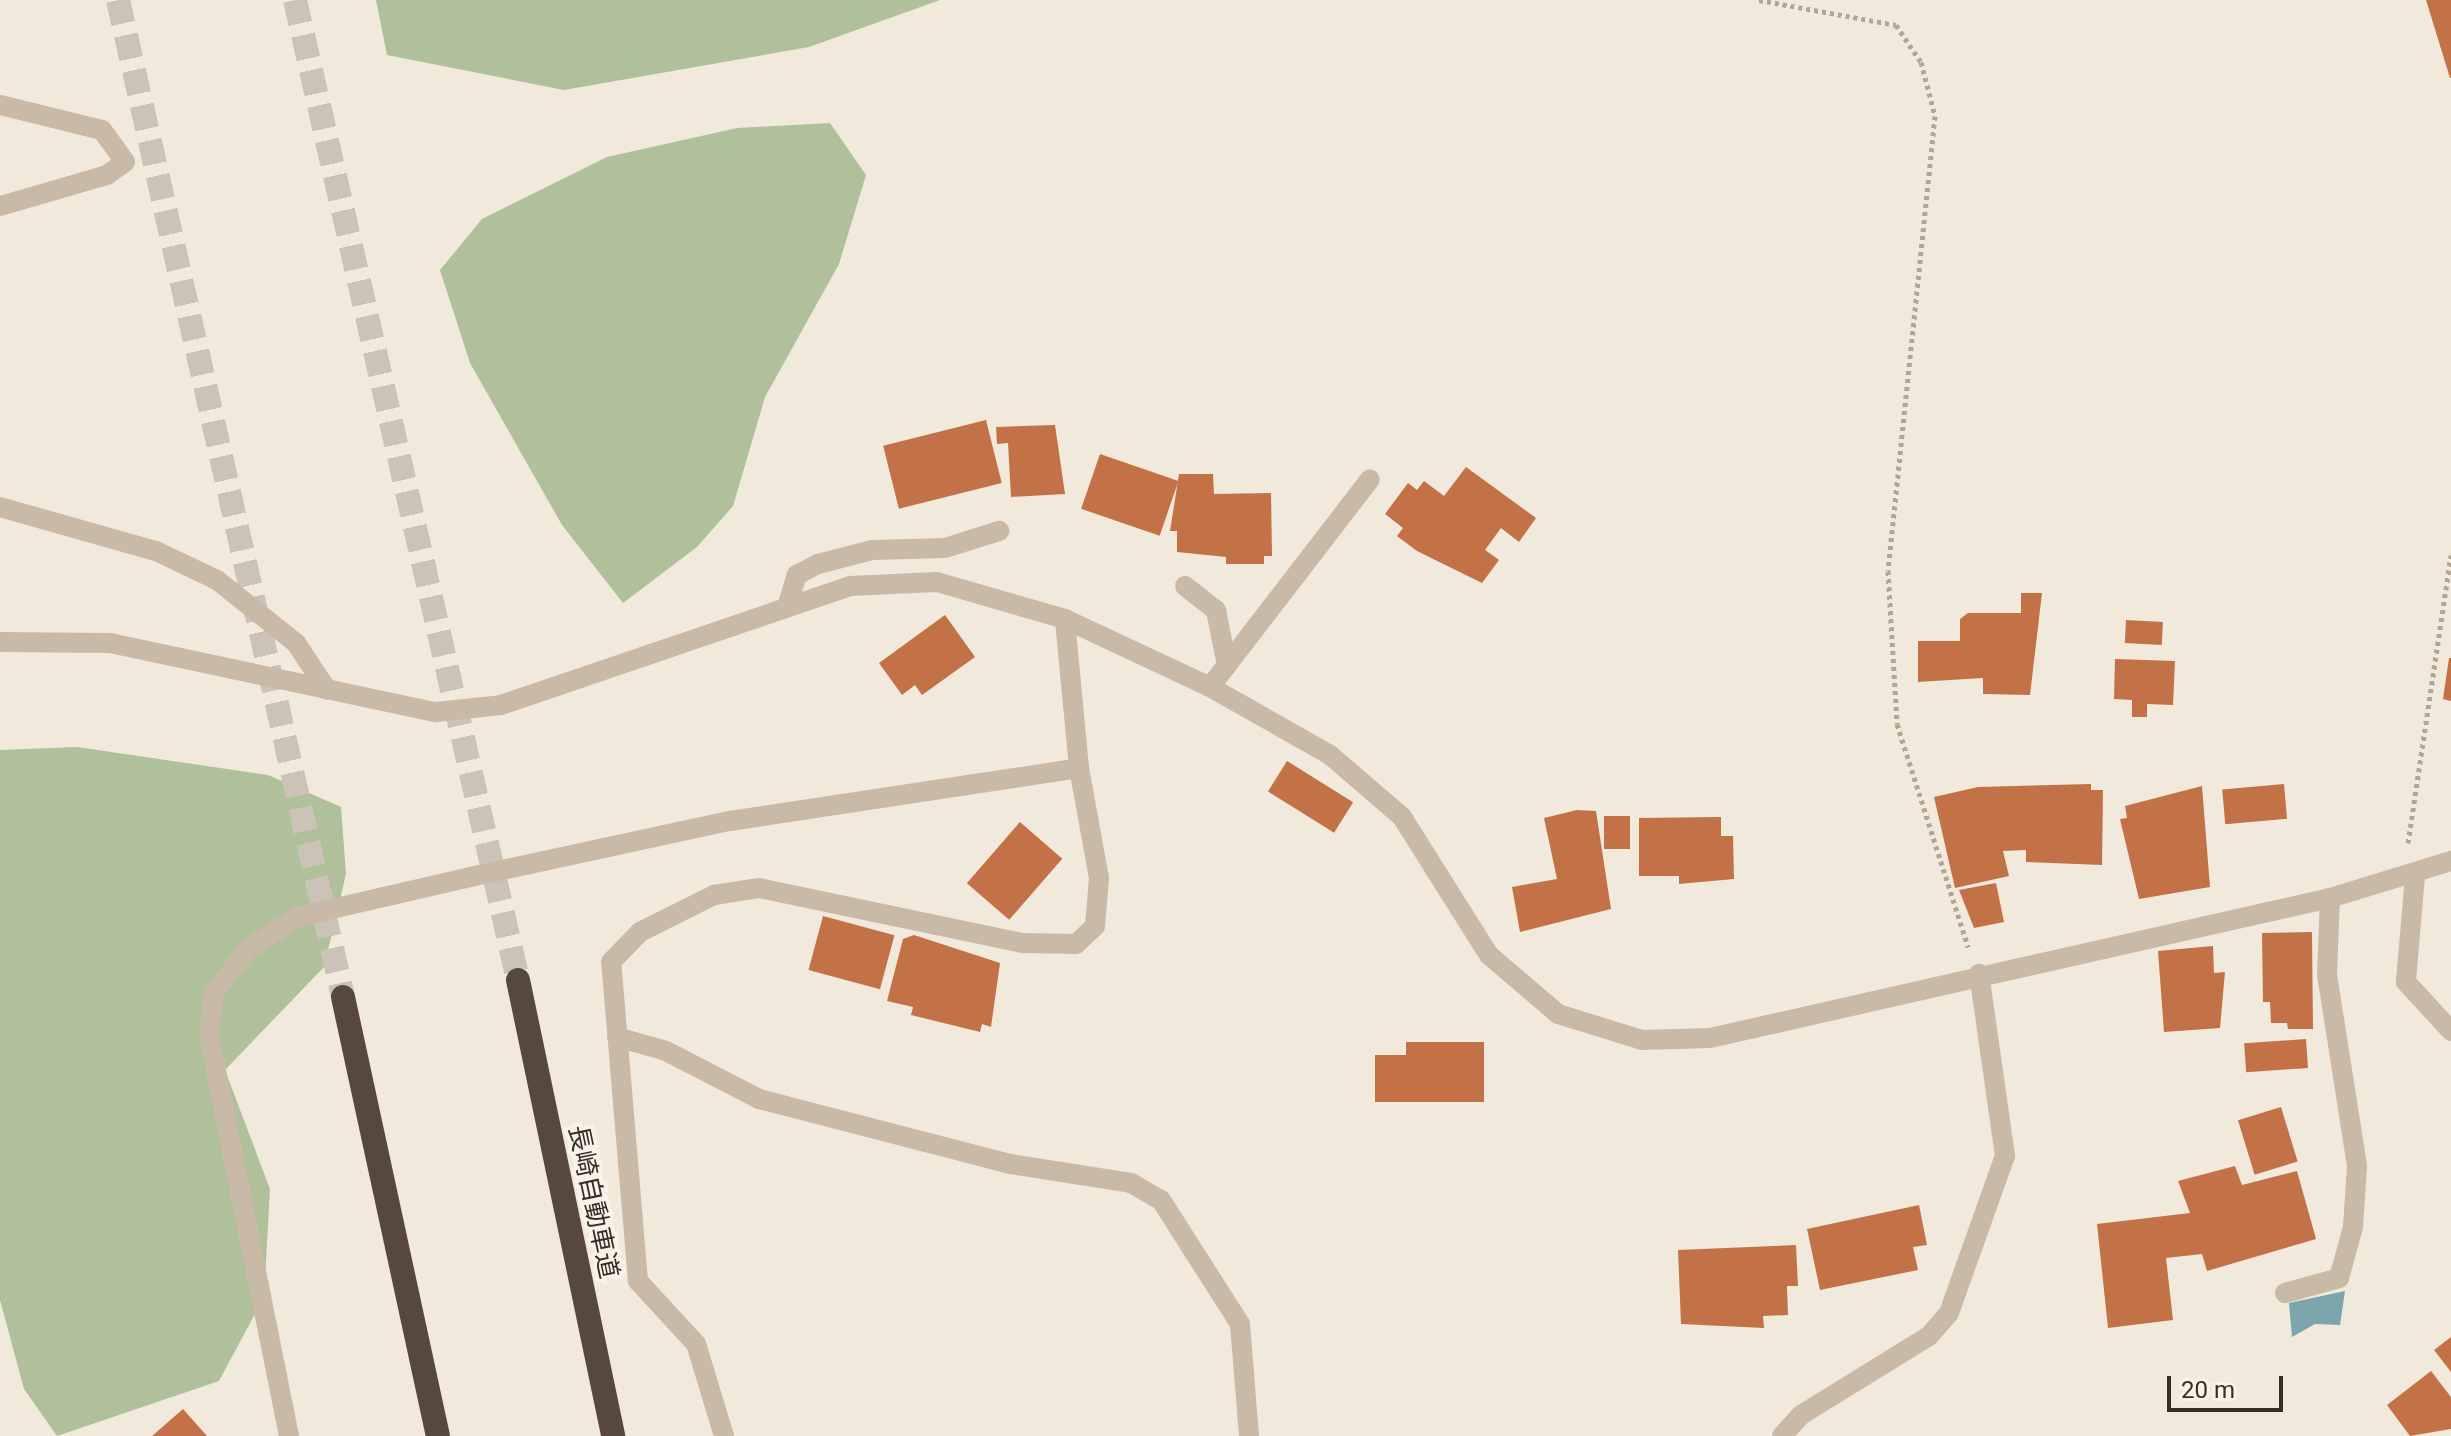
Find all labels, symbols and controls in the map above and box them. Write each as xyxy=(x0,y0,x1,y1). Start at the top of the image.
street label: 長崎自動車道 xyxy=(562,1122,624,1282)
scale bar xyxy=(2171,1360,2287,1410)
text: 20 m xyxy=(2181,1376,2235,1404)

